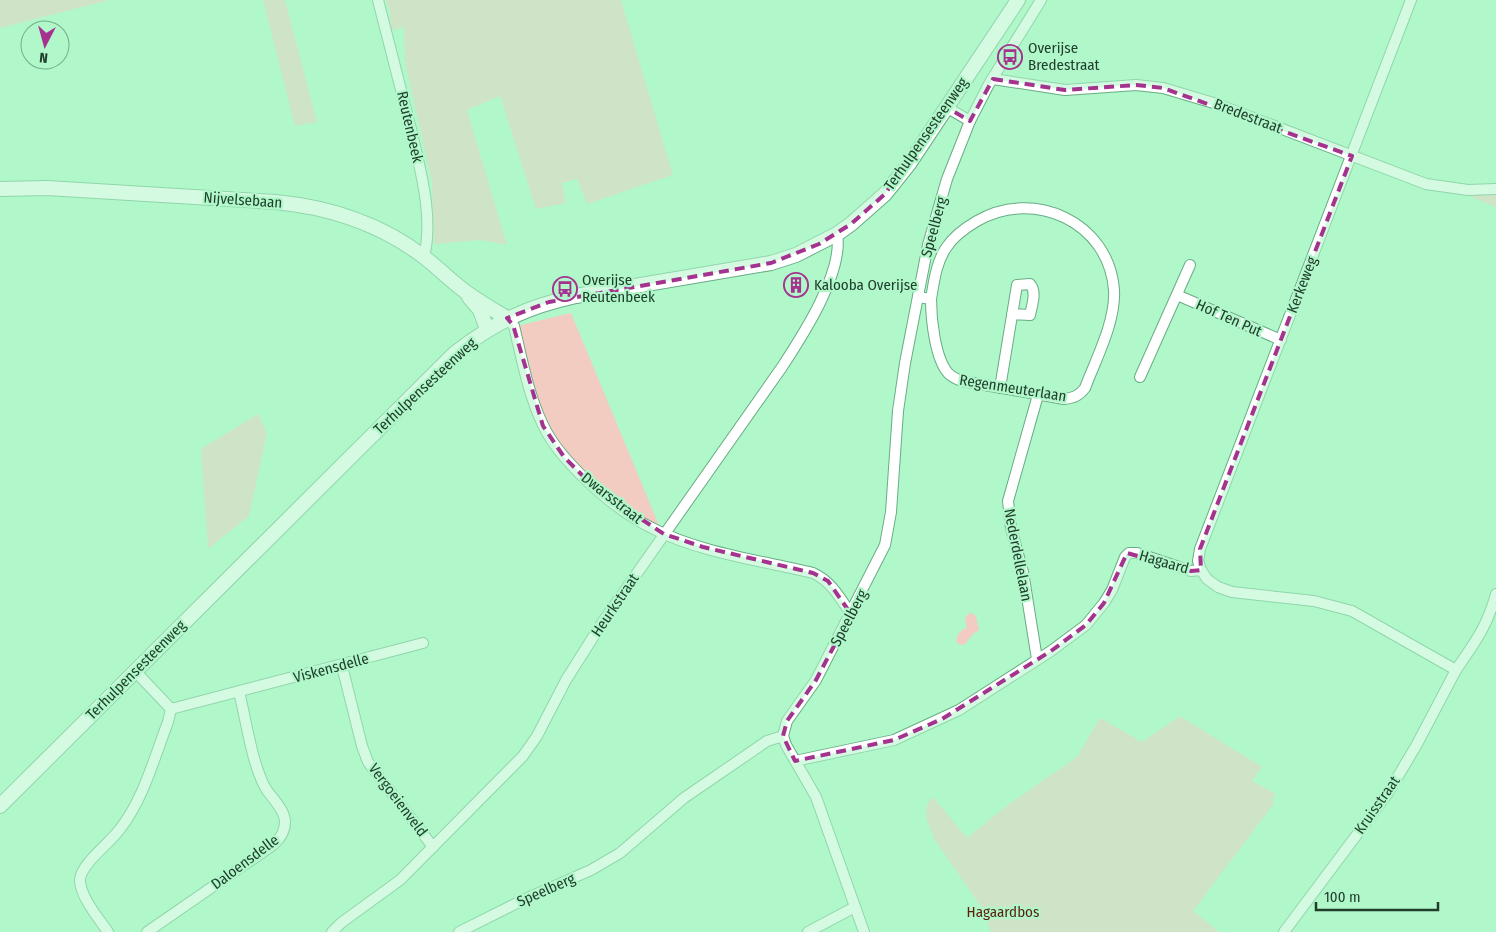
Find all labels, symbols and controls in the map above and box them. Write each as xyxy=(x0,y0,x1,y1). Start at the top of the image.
north arrow xyxy=(20,20,70,70)
place label: Overijse Bredestraat xyxy=(1028,39,1100,74)
bus stop icon: Overijse Bredestraat xyxy=(997,44,1023,70)
text: N xyxy=(39,49,49,66)
street label: Terhulpensesteenweg xyxy=(880,74,972,194)
street label: Reutenbeek xyxy=(393,89,427,165)
street label: Bredestraat xyxy=(1211,95,1285,137)
street label: Nijvelsebaan xyxy=(203,188,283,212)
street label: Speelberg xyxy=(917,195,951,259)
street label: Kerkeweg xyxy=(1283,254,1321,316)
place label: Overijse Reutenbeek xyxy=(582,271,655,306)
building icon: Kalooba Overijse xyxy=(783,272,809,298)
bus stop icon: Overijse Reutenbeek xyxy=(552,276,578,302)
place label: Kalooba Overijse xyxy=(814,276,917,294)
street label: Hof Ten Put xyxy=(1193,295,1265,341)
street label: Terhulpensesteenweg xyxy=(370,334,480,438)
street label: Regenmeuterlaan xyxy=(958,371,1068,405)
street label: Dwarsstraat xyxy=(578,469,646,527)
street label: Nederdellelaan xyxy=(1000,507,1036,603)
street label: Hagaard xyxy=(1137,546,1191,578)
street label: Heurkstraat xyxy=(587,570,643,640)
street label: Speelberg xyxy=(827,587,871,649)
street label: Terhulpensesteenweg xyxy=(82,616,190,724)
street label: Viskensdelle xyxy=(291,649,371,687)
street label: Vergoeienveld xyxy=(365,760,431,840)
street label: Kruisstraat xyxy=(1351,772,1404,837)
street label: Daloensdelle xyxy=(208,831,282,893)
street label: Speelberg xyxy=(514,869,578,911)
scale bar xyxy=(1316,880,1438,912)
text: 100 m xyxy=(1324,888,1361,906)
park label: Hagaardbos xyxy=(967,903,1039,921)

